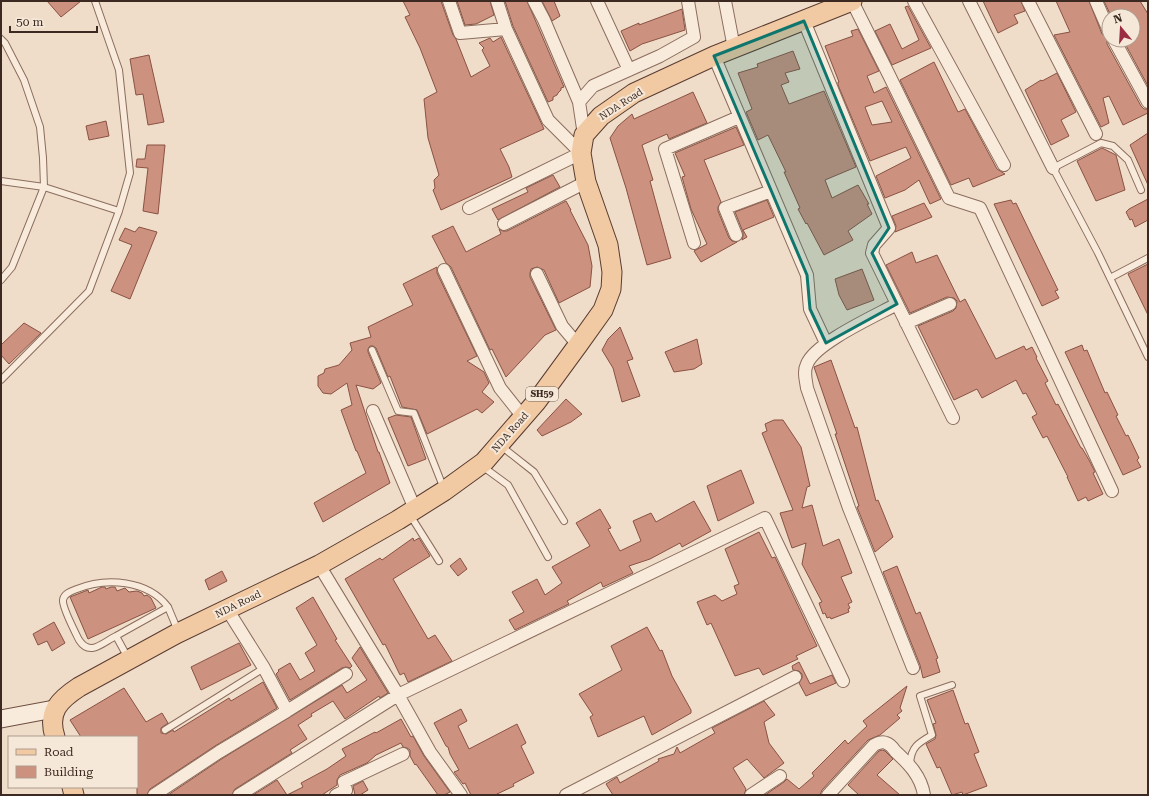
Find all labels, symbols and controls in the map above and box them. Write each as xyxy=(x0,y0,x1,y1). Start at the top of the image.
scale bar xyxy=(10,8,97,34)
north arrow xyxy=(1101,8,1141,48)
text: N xyxy=(1112,11,1125,26)
text: 50 m xyxy=(16,15,43,29)
street label: NDA Road xyxy=(597,86,645,122)
road number: SH59 xyxy=(526,387,558,401)
street label: NDA Road xyxy=(490,409,531,454)
street label: NDA Road xyxy=(213,588,263,620)
legend xyxy=(8,736,138,788)
text: Road xyxy=(44,745,74,759)
text: Building xyxy=(44,765,93,779)

